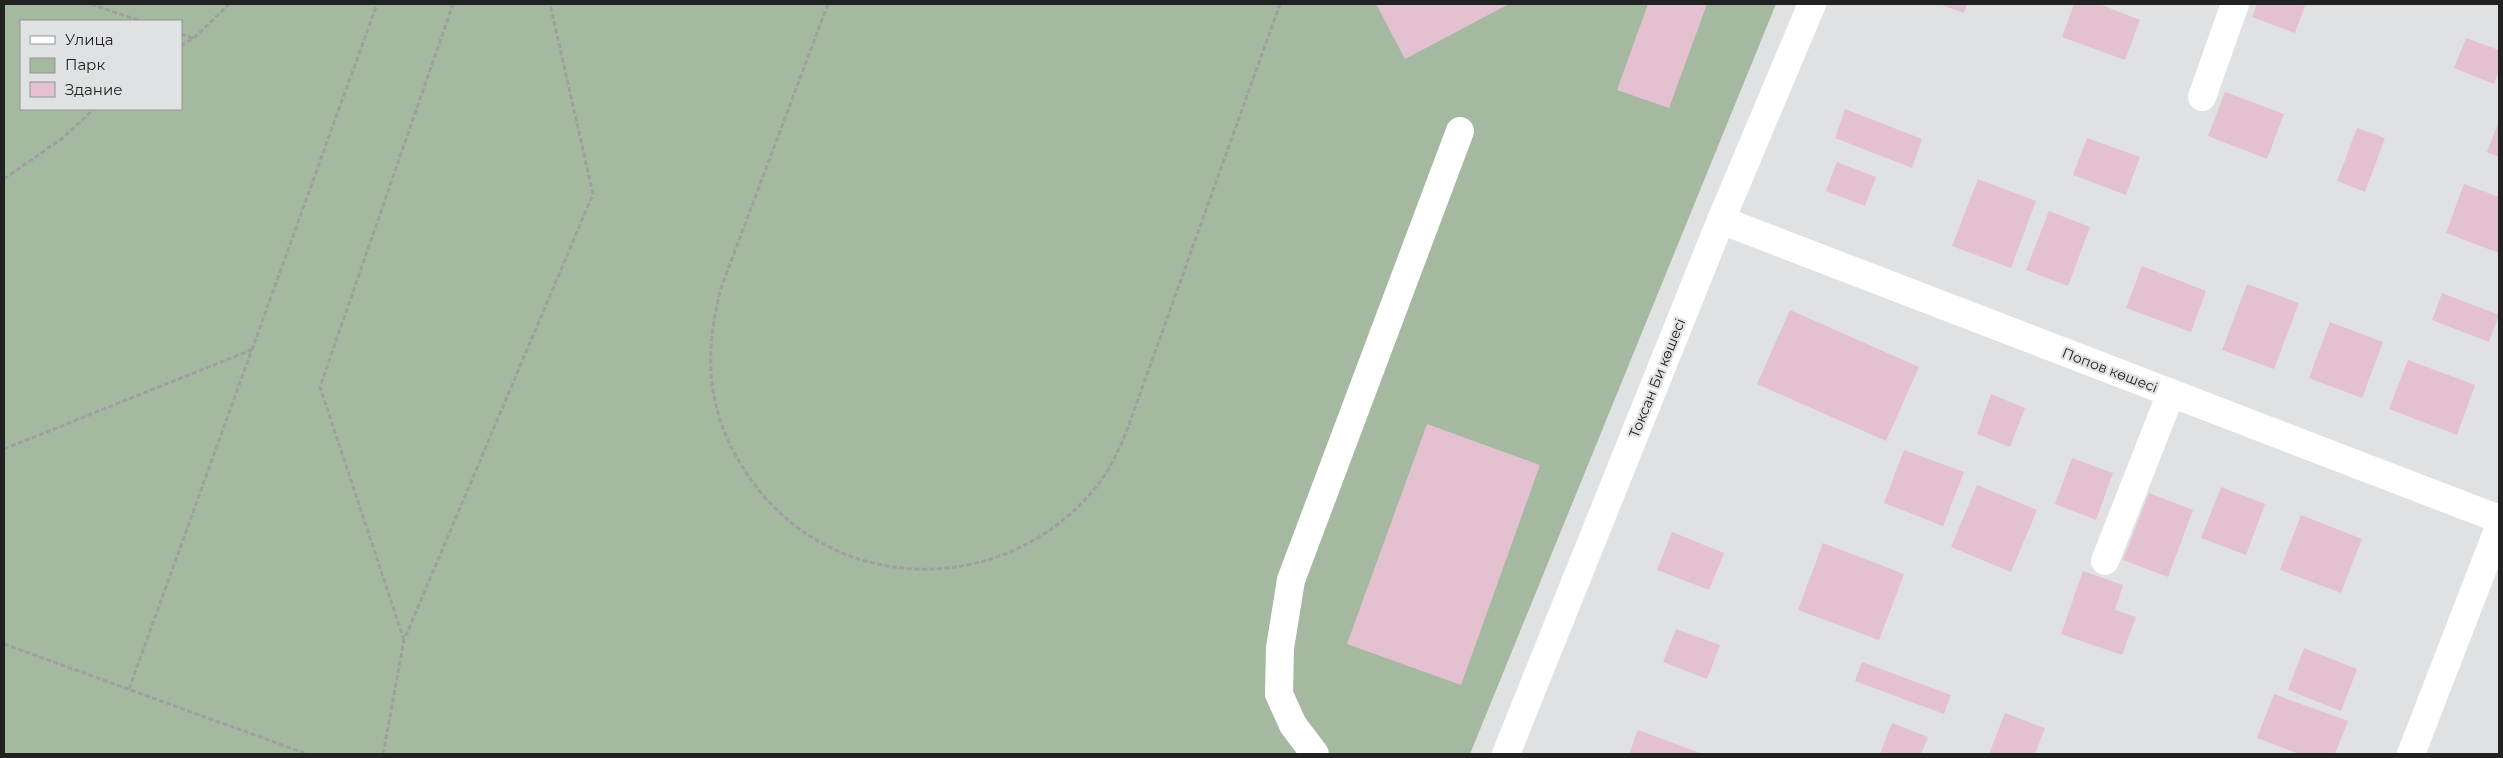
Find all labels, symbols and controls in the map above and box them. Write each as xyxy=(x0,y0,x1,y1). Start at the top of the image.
legend xyxy=(20,20,182,110)
text: Улица xyxy=(65,30,113,49)
text: Парк xyxy=(65,55,105,74)
text: Здание xyxy=(65,80,123,99)
street label: Токсан Би көшесі xyxy=(1625,316,1689,440)
street label: Попов көшесі xyxy=(2060,343,2160,397)

